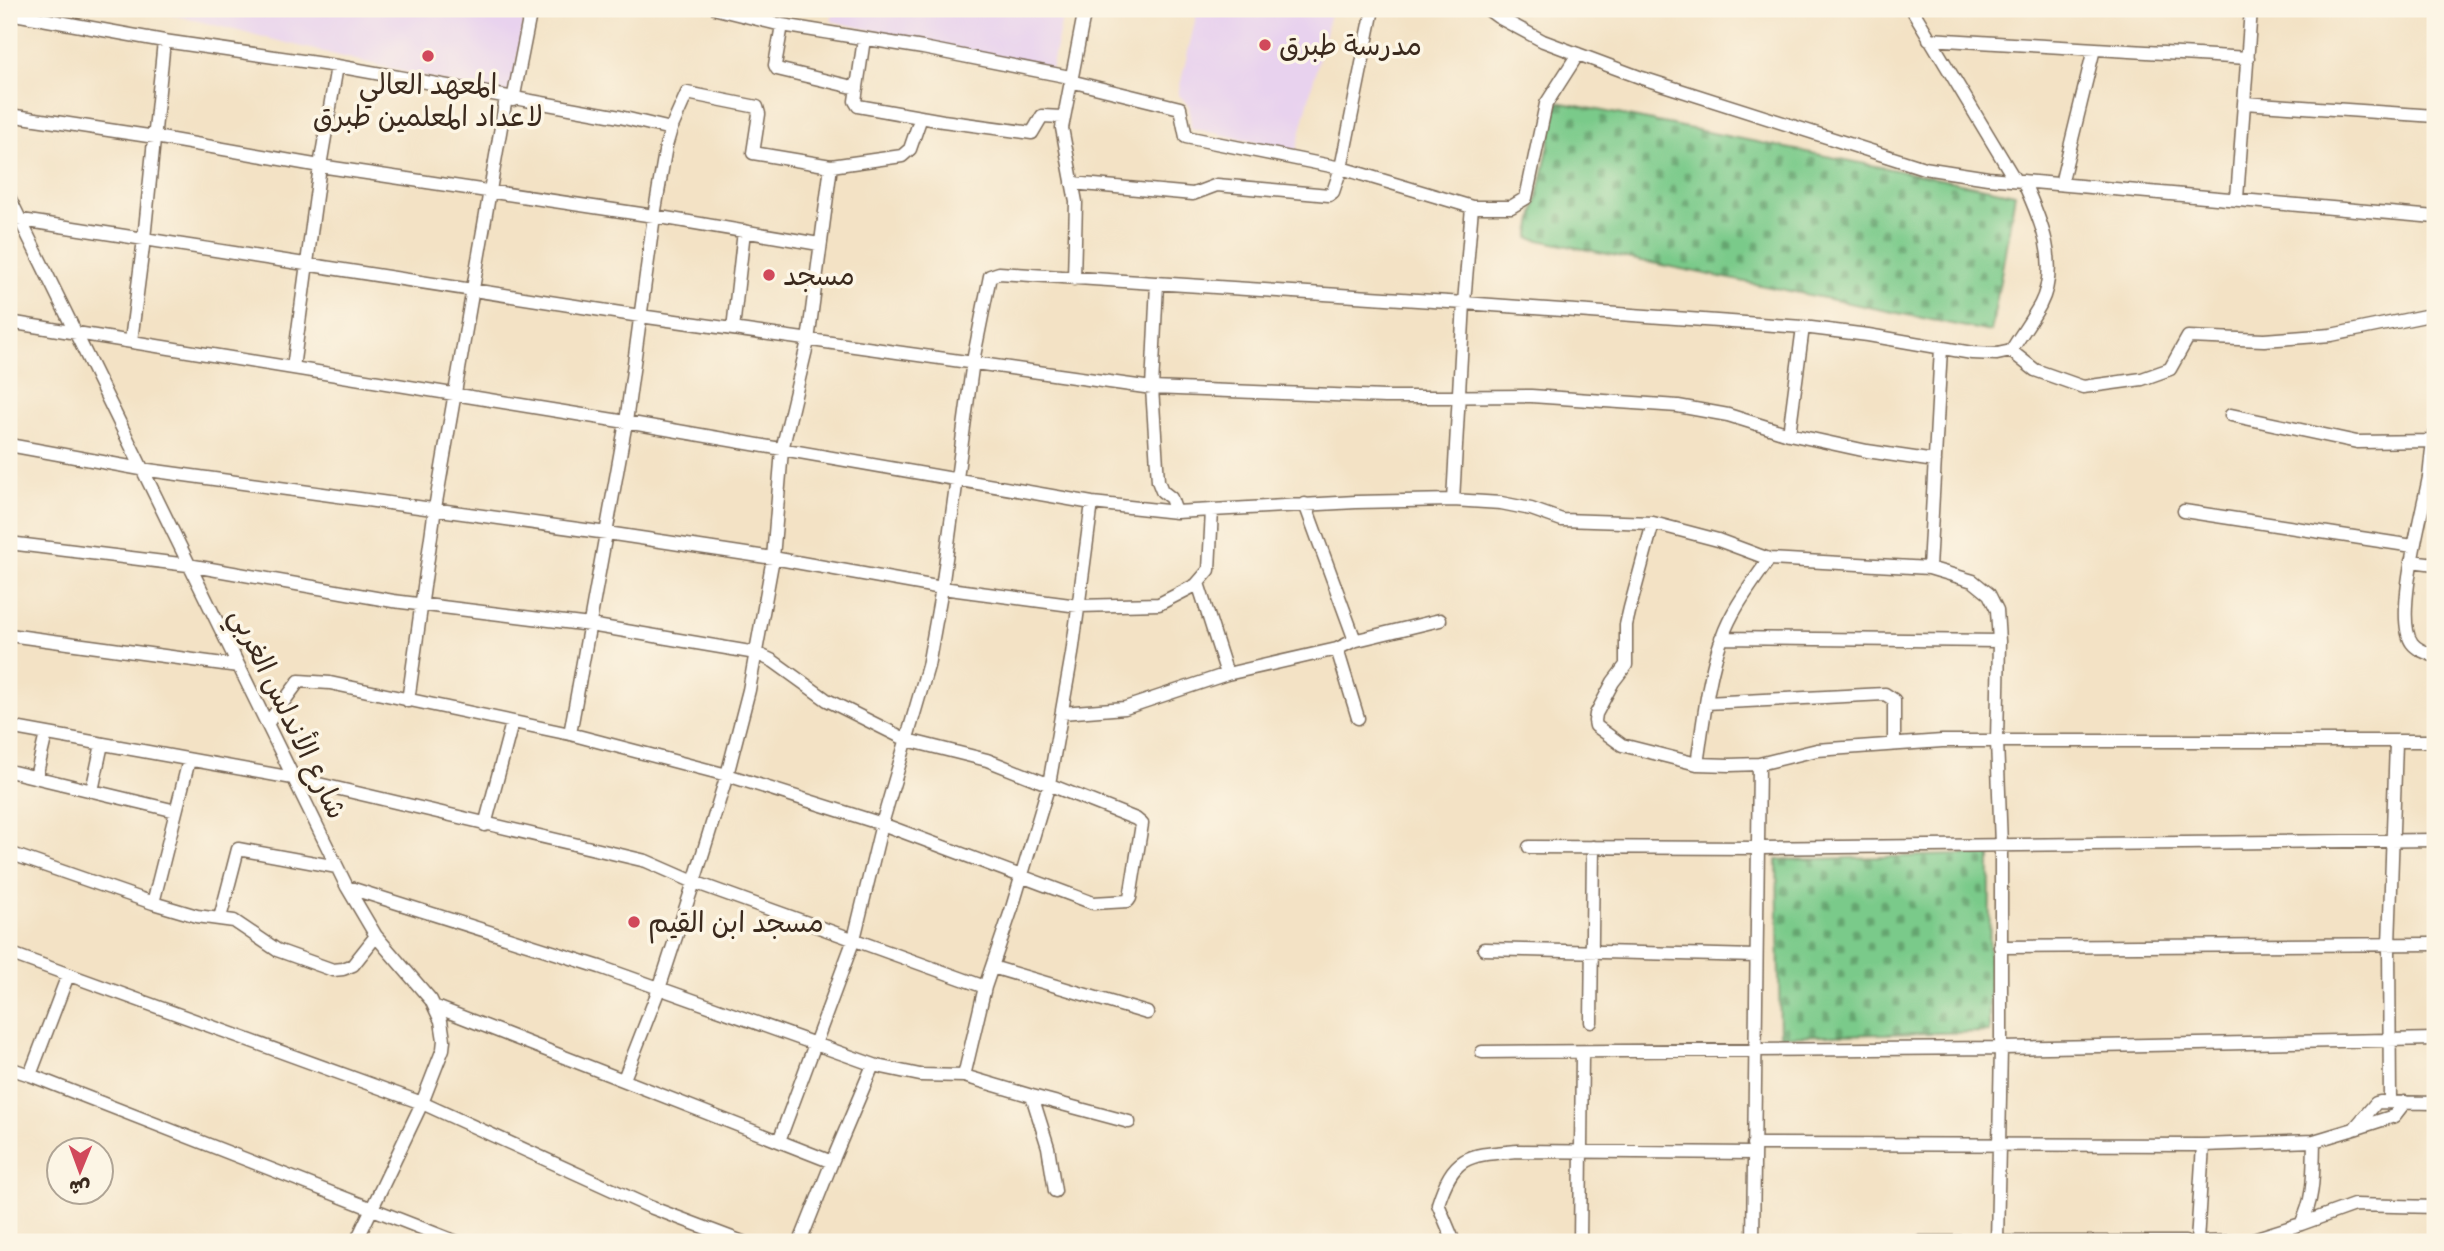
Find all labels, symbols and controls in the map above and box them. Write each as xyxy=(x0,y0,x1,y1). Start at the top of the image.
place label: مدرسة طبرق xyxy=(1279,28,1422,63)
marker: مدرسة طبرق xyxy=(1257,37,1273,53)
marker: المعهد العالي لاعداد المعلمين طبرق xyxy=(420,48,436,64)
place label: المعهد العالي لاعداد المعلمين طبرق xyxy=(313,67,543,134)
place label: مسجد xyxy=(783,258,855,293)
marker: مسجد xyxy=(761,267,777,283)
street label: شارع الأندلس الغربي xyxy=(216,601,356,828)
place label: مسجد ابن القيم xyxy=(648,905,824,944)
marker: مسجد ابن القيم xyxy=(626,914,642,930)
north arrow xyxy=(46,1136,116,1206)
text: ش xyxy=(69,1175,90,1199)

